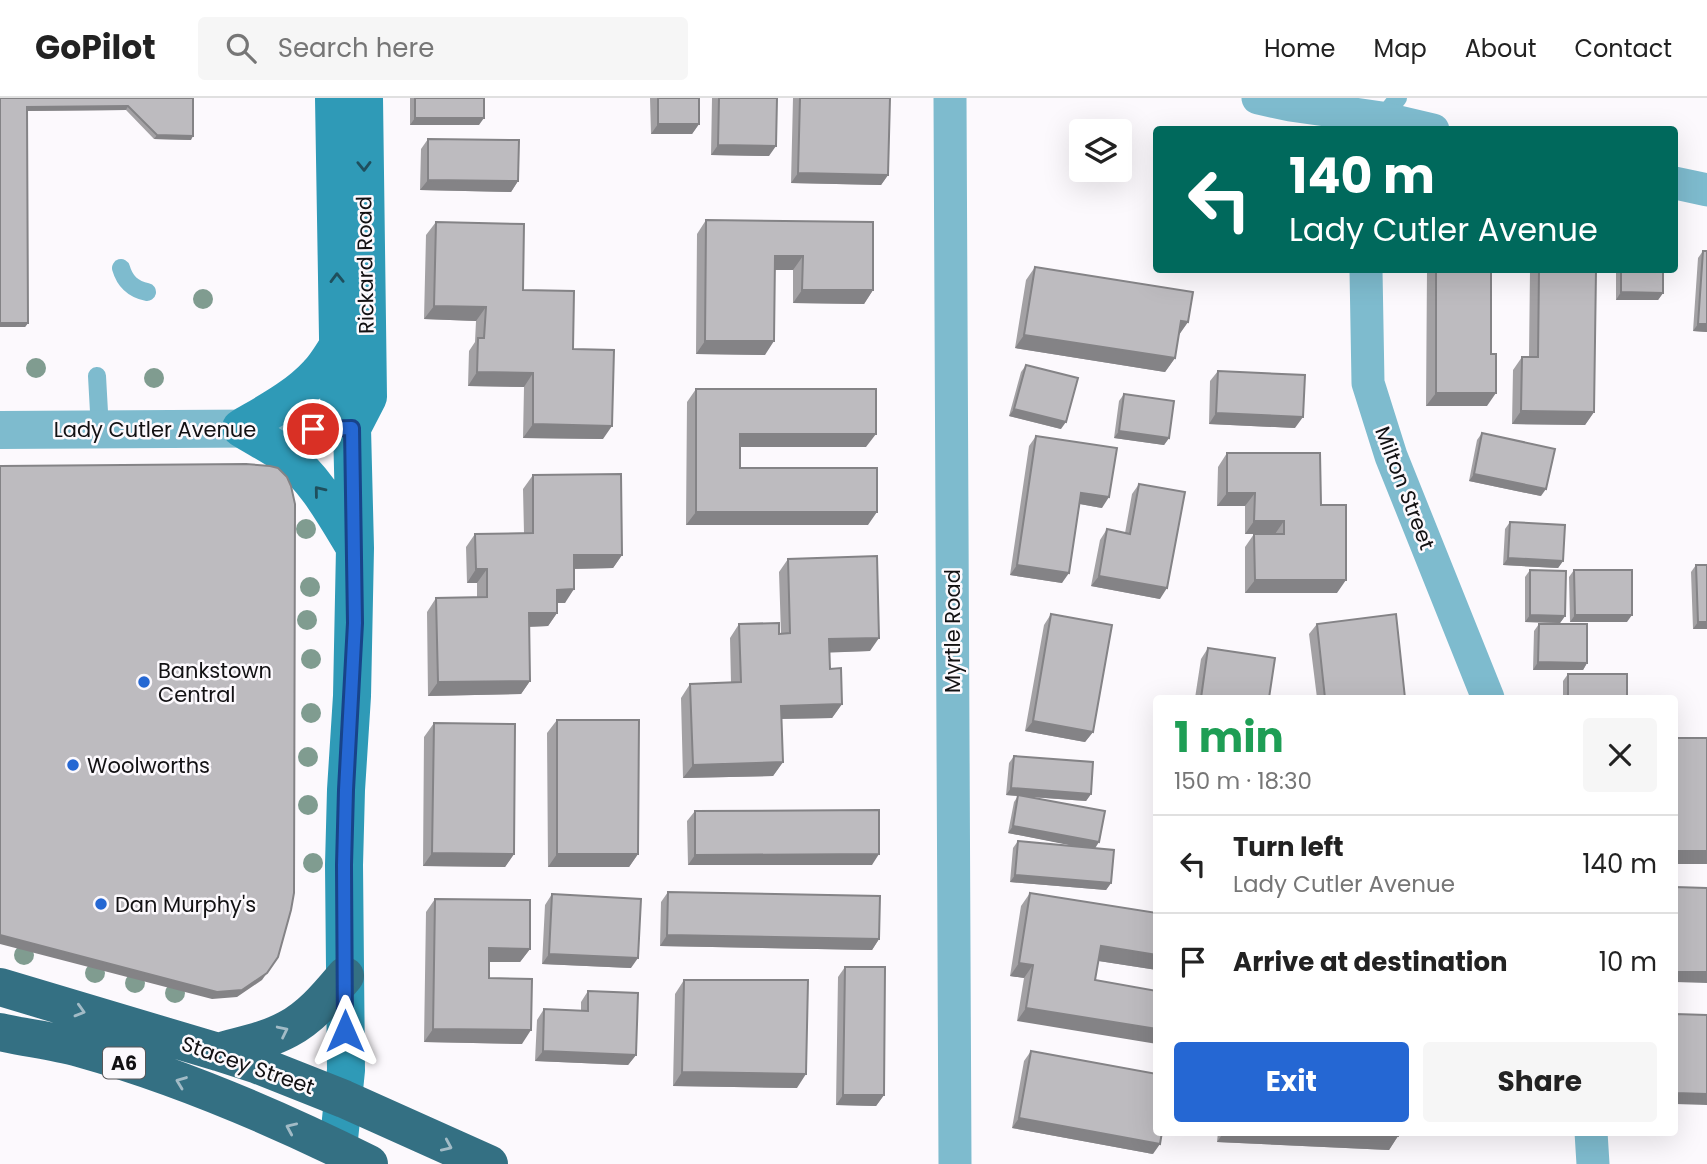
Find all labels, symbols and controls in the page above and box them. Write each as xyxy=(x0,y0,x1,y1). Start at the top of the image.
search box xyxy=(198,17,688,80)
text: GoPilot xyxy=(35,24,156,71)
icon: search xyxy=(222,29,260,67)
text: Search here xyxy=(278,30,434,66)
text: Home xyxy=(1264,32,1336,65)
text: Map xyxy=(1374,32,1427,65)
text: About xyxy=(1465,32,1536,65)
text: Contact xyxy=(1574,32,1672,65)
map controls xyxy=(1069,119,1132,182)
button: layers xyxy=(1069,119,1132,182)
text: 140 m xyxy=(1289,142,1435,210)
icon: left xyxy=(1174,154,1265,245)
one-way arrow xyxy=(356,161,372,172)
street label: Rickard Road xyxy=(349,196,381,334)
text: Lady Cutler Avenue xyxy=(1289,207,1598,252)
one-way arrow xyxy=(329,272,345,283)
pin xyxy=(283,399,343,459)
icon: arrive xyxy=(294,410,332,448)
street label: Lady Cutler Avenue xyxy=(54,415,256,444)
street label: Milton Street xyxy=(1368,422,1442,554)
one-way arrow xyxy=(314,486,327,498)
street label: Myrtle Road xyxy=(938,569,967,693)
place label: Bankstown Central xyxy=(158,656,272,709)
marker: Bankstown Central xyxy=(136,674,152,690)
text: 1 min xyxy=(1174,708,1284,767)
button: close xyxy=(1583,718,1657,792)
place label: Woolworths xyxy=(87,751,210,780)
marker: Woolworths xyxy=(65,757,81,773)
text: 150 m · 18:30 xyxy=(1174,765,1312,797)
text: Turn left xyxy=(1233,829,1344,865)
icon: left xyxy=(1174,845,1212,883)
text: 140 m xyxy=(1582,846,1657,882)
text: Lady Cutler Avenue xyxy=(1233,868,1455,900)
place label: Dan Murphy's xyxy=(115,890,256,919)
marker: Dan Murphy's xyxy=(93,896,109,912)
icon: arrive xyxy=(1174,943,1212,981)
text: Arrive at destination xyxy=(1233,944,1508,980)
text: 10 m xyxy=(1599,944,1657,980)
position arrow xyxy=(308,994,382,1068)
one-way arrow xyxy=(74,1002,86,1017)
one-way arrow xyxy=(276,1025,288,1039)
street label: Stacey Street xyxy=(178,1029,318,1101)
button: Exit xyxy=(1174,1042,1409,1122)
button: Share xyxy=(1423,1042,1657,1122)
road number: A6 xyxy=(103,1048,145,1079)
one-way arrow xyxy=(175,1077,187,1091)
one-way arrow xyxy=(286,1122,298,1136)
one-way arrow xyxy=(440,1138,452,1152)

